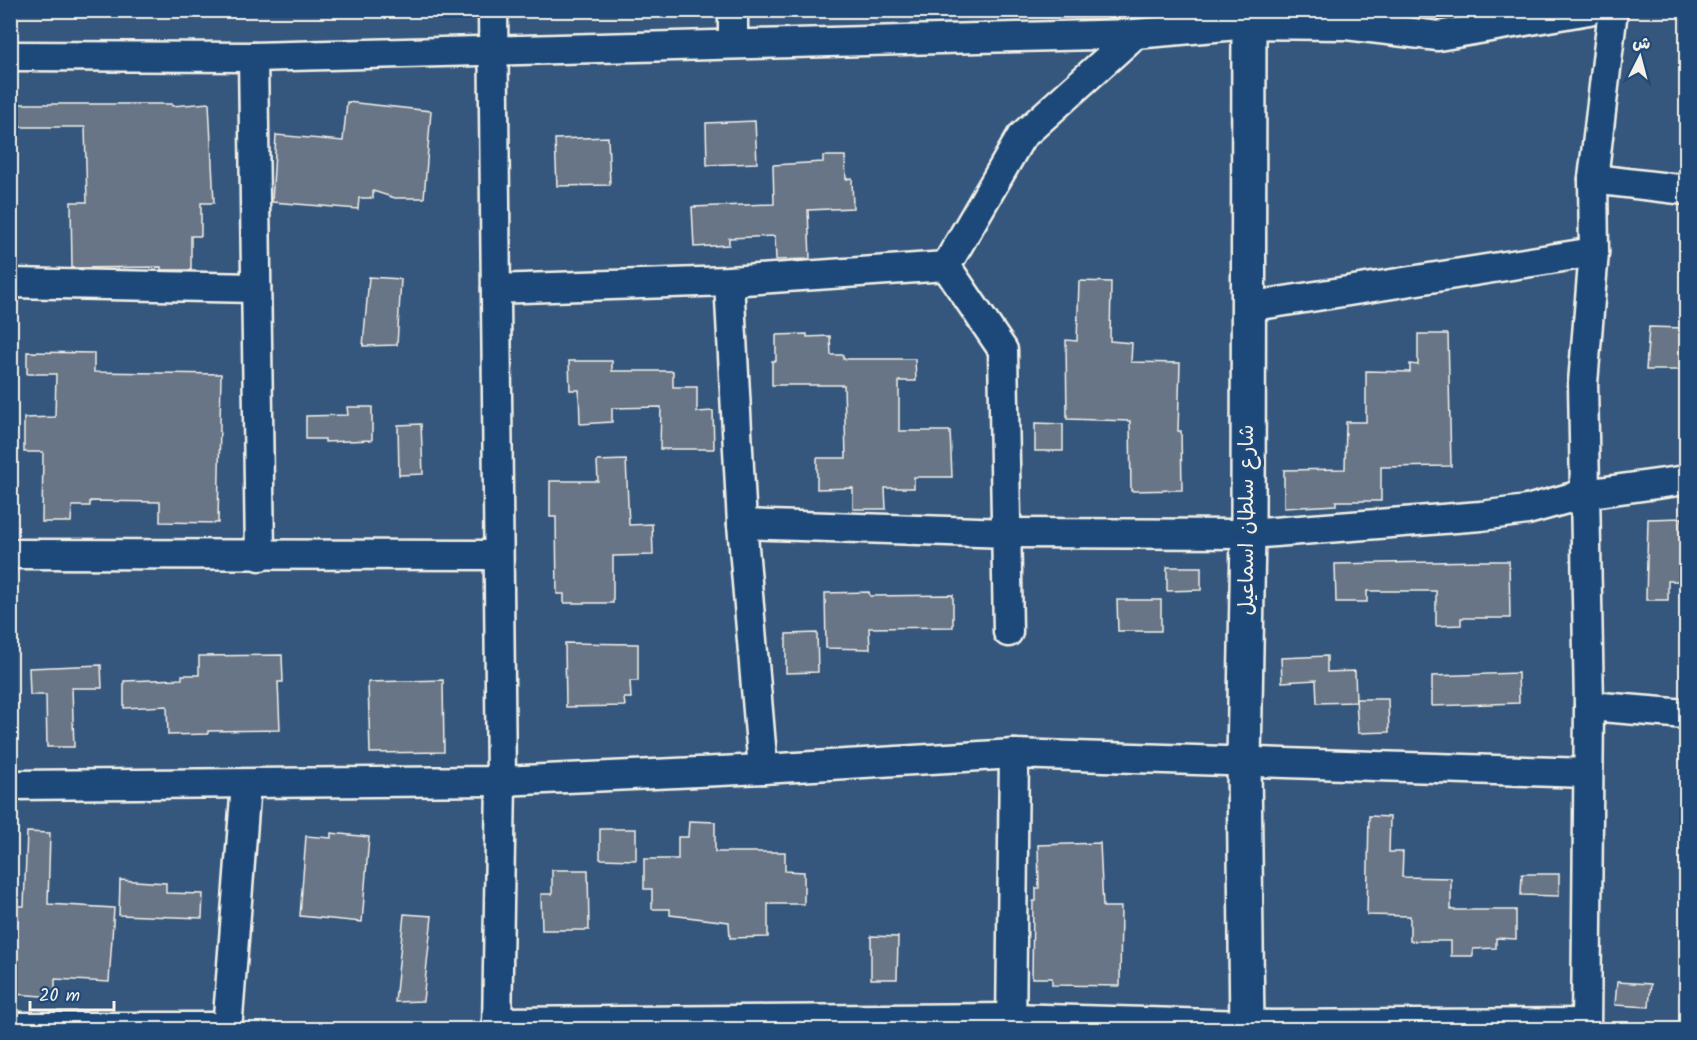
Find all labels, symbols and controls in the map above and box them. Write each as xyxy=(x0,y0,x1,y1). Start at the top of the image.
north arrow xyxy=(1610,27,1670,87)
text: ش xyxy=(1631,30,1651,57)
street label: شارع سلطان اسماعيل xyxy=(1231,425,1264,615)
scale bar xyxy=(30,974,114,1012)
text: 20 m xyxy=(39,982,80,1011)

